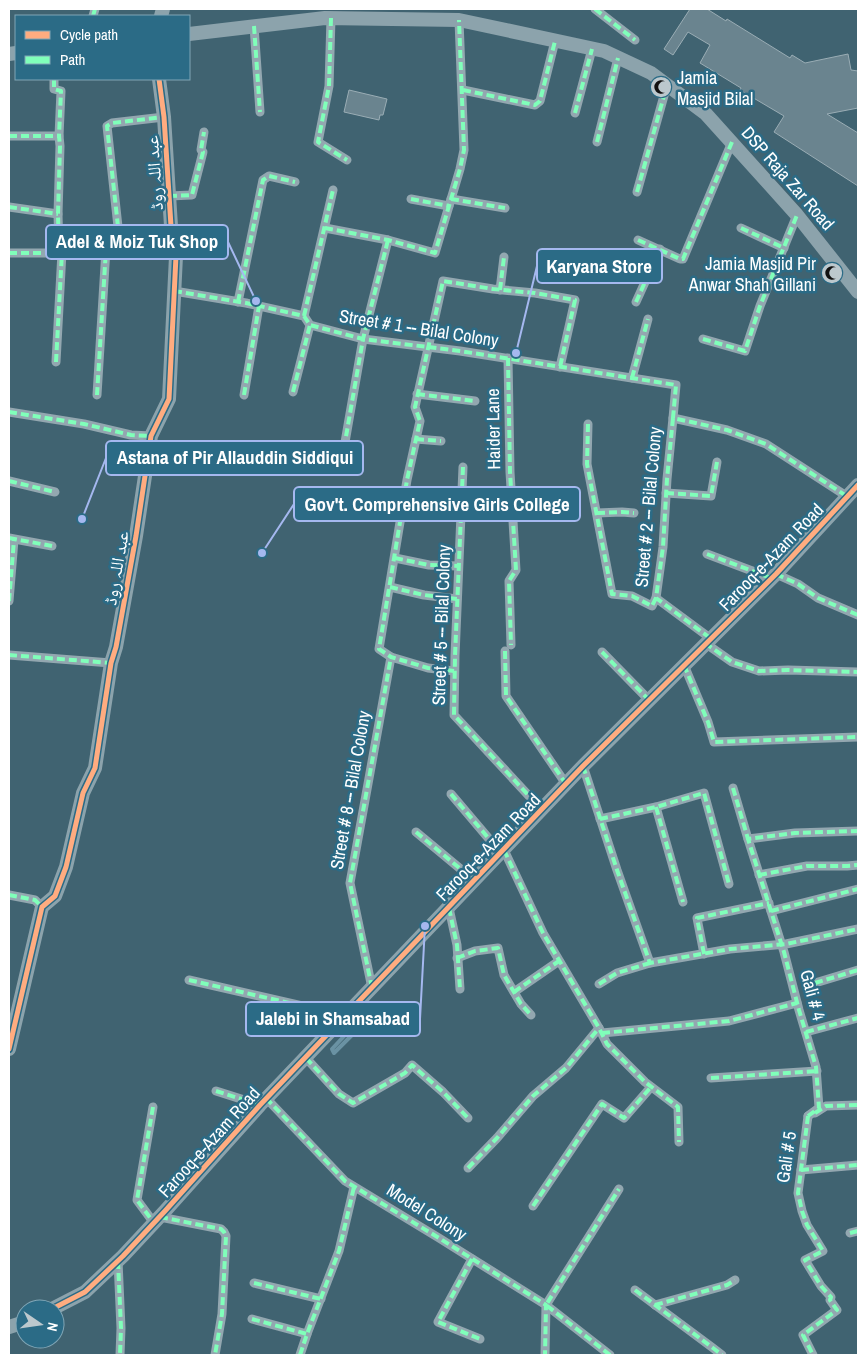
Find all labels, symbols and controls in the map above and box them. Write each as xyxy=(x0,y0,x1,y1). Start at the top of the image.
legend xyxy=(15,15,190,80)
text: Cycle path xyxy=(60,24,118,45)
text: Path xyxy=(60,49,85,70)
place label: Jamia Masjid Bilal xyxy=(677,65,753,111)
mosque icon: Jamia Masjid Bilal xyxy=(649,75,673,99)
street label: DSP Raja Zar Road xyxy=(736,121,840,235)
street label: عبد اللہ روڈ xyxy=(139,135,169,211)
callout: Adel & Moiz Tuk Shop xyxy=(46,225,228,259)
text: Adel & Moiz Tuk Shop xyxy=(56,228,218,254)
callout: Karyana Store xyxy=(537,249,662,283)
place label: Jamia Masjid Pir Anwar Shah Gillani xyxy=(688,251,816,297)
text: Karyana Store xyxy=(546,253,652,279)
mosque icon: Jamia Masjid Pir Anwar Shah Gillani xyxy=(820,261,844,285)
street label: Street # 1 -- Bilal Colony xyxy=(338,303,501,353)
street label: Haider Lane xyxy=(480,388,506,470)
street label: Street # 2 -- Bilal Colony xyxy=(629,425,668,588)
callout: Astana of Pir Allauddin Siddiqui xyxy=(106,441,363,475)
text: Astana of Pir Allauddin Siddiqui xyxy=(117,444,353,470)
callout: Gov't. Comprehensive Girls College xyxy=(294,487,580,521)
text: Gov't. Comprehensive Girls College xyxy=(304,491,570,517)
street label: Farooq-e-Azam Road xyxy=(713,498,829,616)
street label: عبد اللہ روڈ xyxy=(97,529,135,607)
street label: Street # 5 -- Bilal Colony xyxy=(426,544,456,706)
street label: Street # 8 -- Bilal Colony xyxy=(324,708,376,871)
street label: Farooq-e-Azam Road xyxy=(430,788,546,906)
street label: Gali # 4 xyxy=(794,967,832,1023)
callout: Jalebi in Shamsabad xyxy=(246,1002,420,1036)
text: Jalebi in Shamsabad xyxy=(256,1005,410,1031)
street label: Farooq-e-Azam Road xyxy=(152,1081,266,1203)
street label: Gali # 5 xyxy=(770,1130,802,1184)
street label: Model Colony xyxy=(382,1177,472,1247)
north arrow xyxy=(15,1299,65,1349)
text: N xyxy=(43,1321,62,1333)

